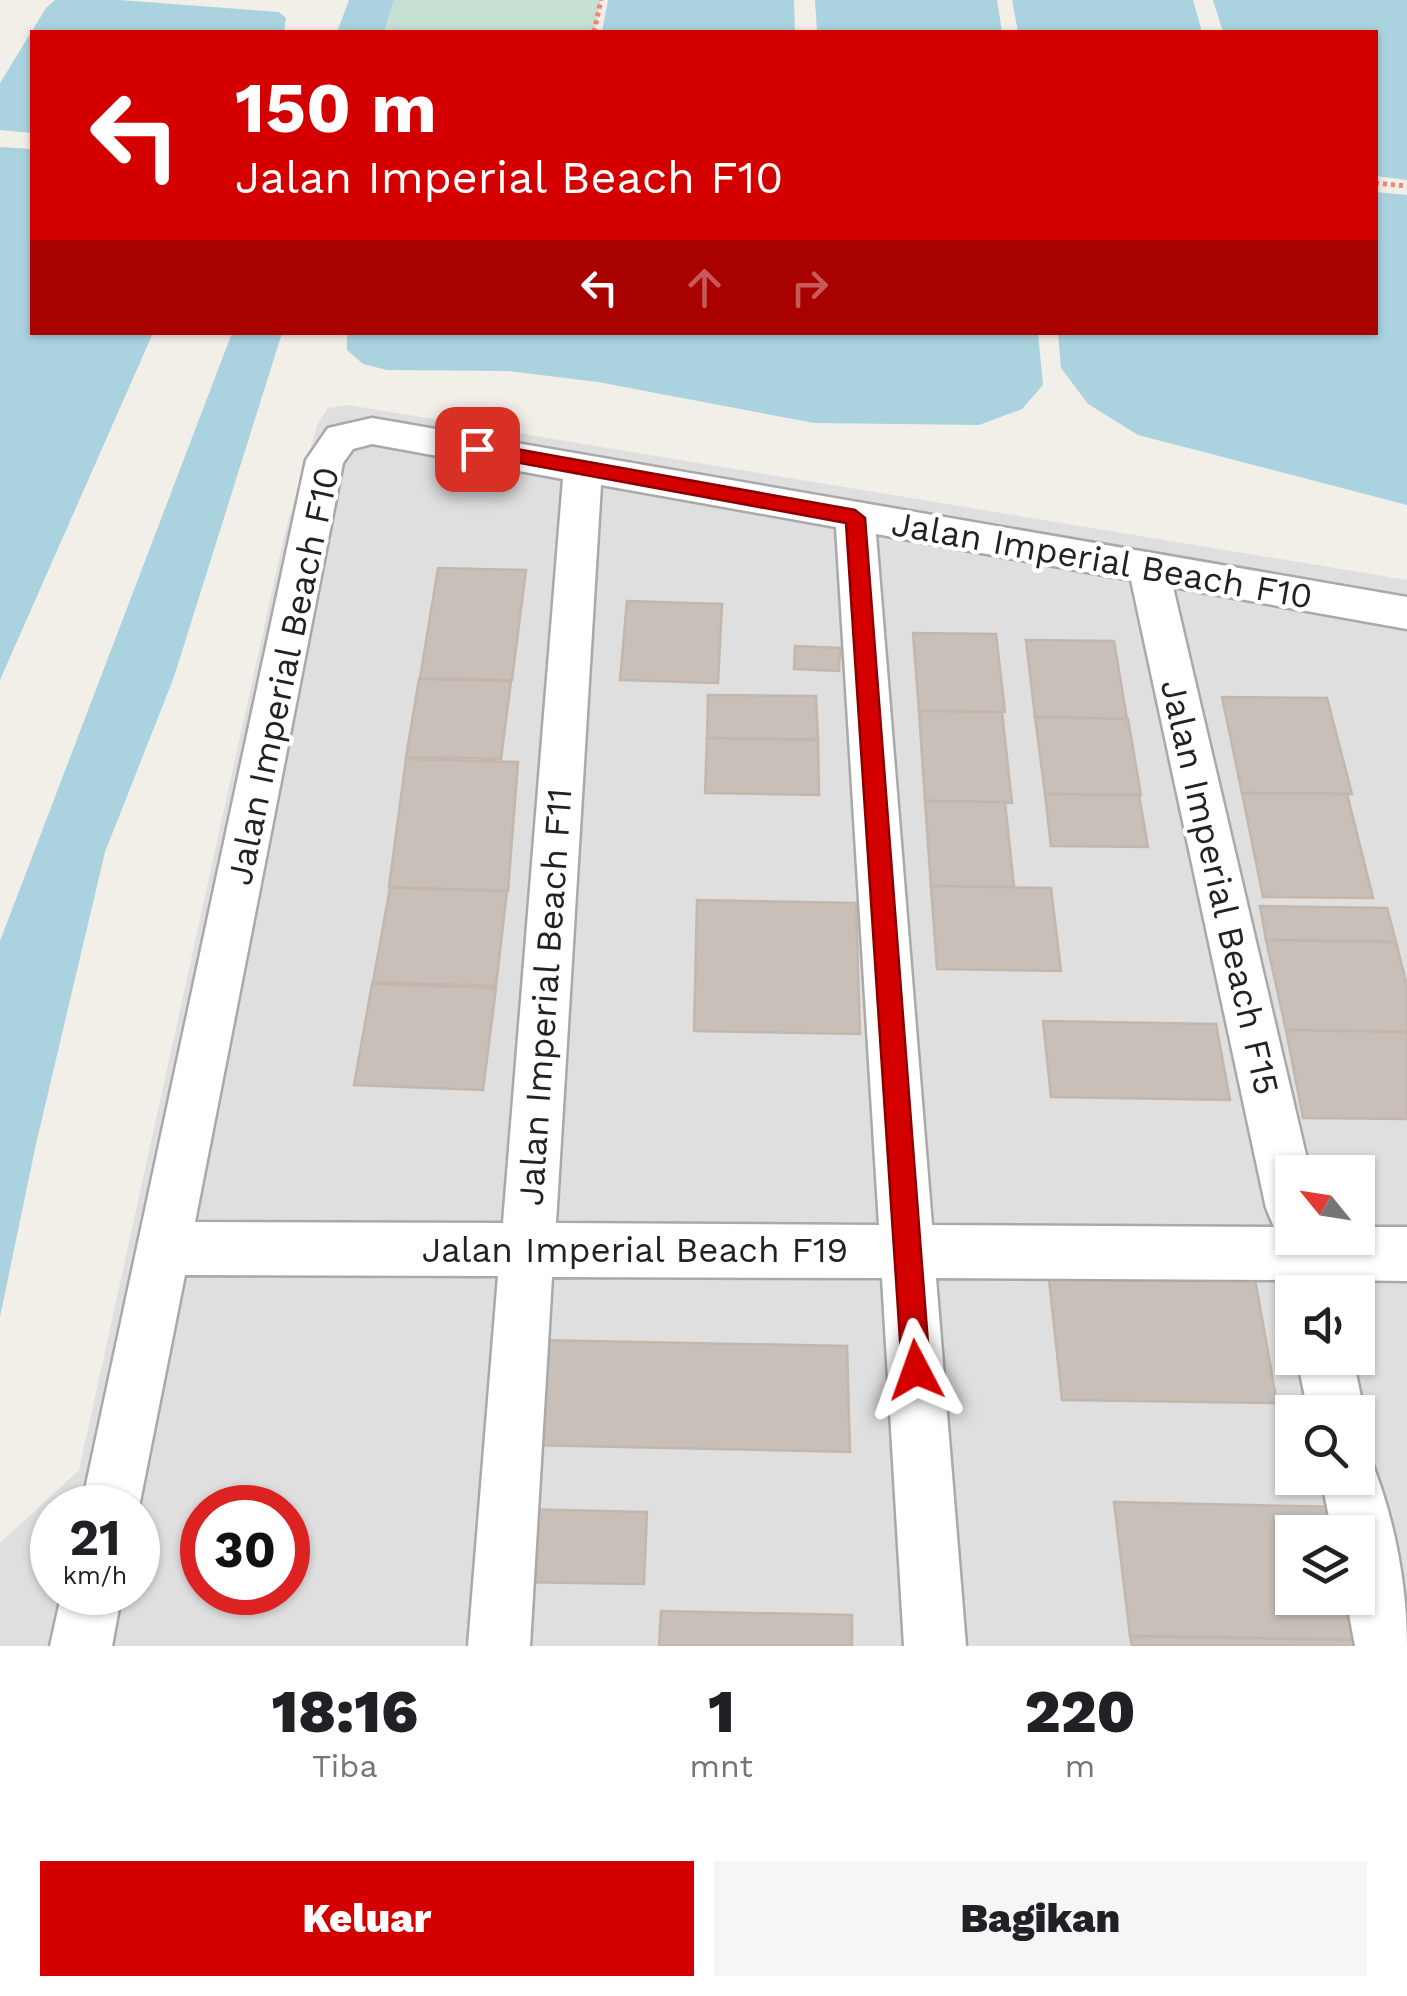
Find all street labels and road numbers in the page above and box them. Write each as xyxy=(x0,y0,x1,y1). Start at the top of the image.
street label: Jalan Imperial Beach F10 xyxy=(218,463,348,889)
street label: Jalan Imperial Beach F10 xyxy=(888,502,1316,618)
street label: Jalan Imperial Beach F15 xyxy=(1152,675,1288,1099)
street label: Jalan Imperial Beach F11 xyxy=(509,787,581,1207)
street label: Jalan Imperial Beach F19 xyxy=(422,1229,848,1271)

